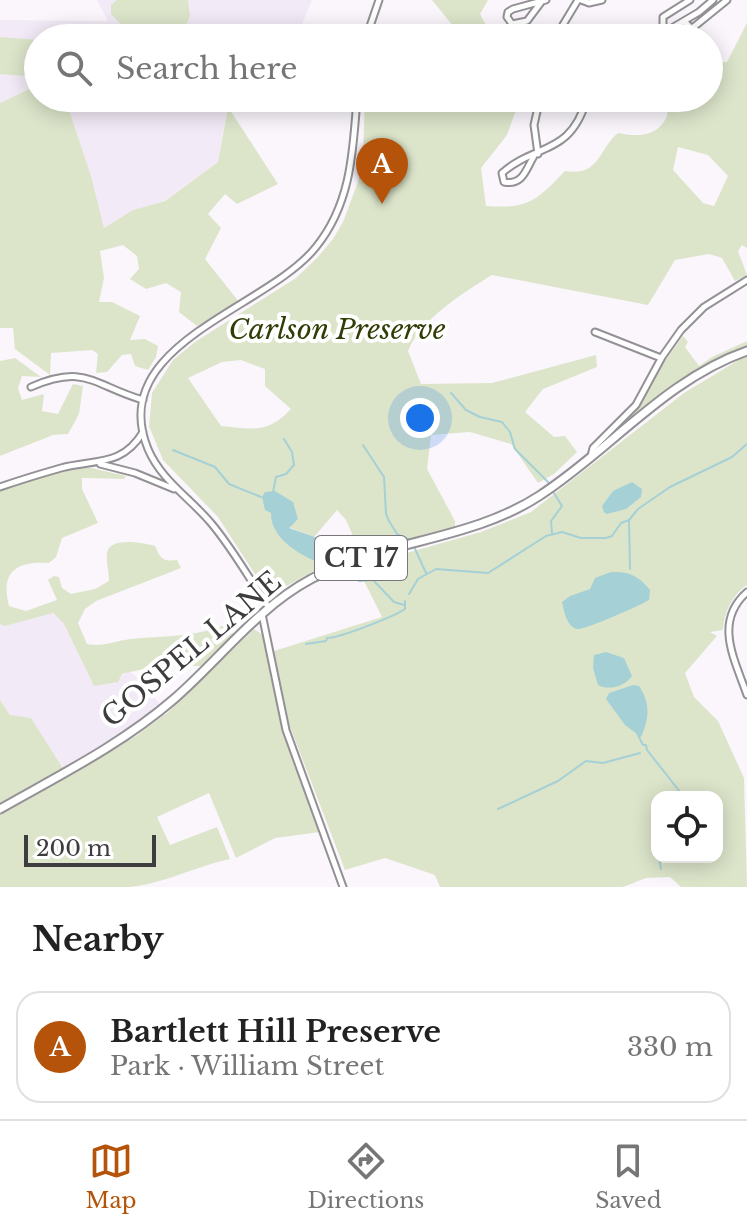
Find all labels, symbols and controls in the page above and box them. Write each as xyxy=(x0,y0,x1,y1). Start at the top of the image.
search box xyxy=(24,24,723,112)
icon: search xyxy=(52,46,96,90)
text: Search here xyxy=(116,50,297,87)
pin: A xyxy=(356,138,408,204)
park label: Carlson Preserve xyxy=(228,312,446,347)
your location xyxy=(400,398,440,438)
road number: CT 17 xyxy=(315,536,407,580)
street label: GOSPEL LANE xyxy=(94,564,288,735)
map controls xyxy=(651,791,723,863)
button: locate xyxy=(651,791,723,863)
scale bar xyxy=(24,831,156,867)
text: 200 m xyxy=(36,835,111,862)
text: Nearby xyxy=(32,918,164,960)
text: Bartlett Hill Preserve xyxy=(110,1013,441,1050)
text: A xyxy=(49,1031,71,1063)
text: 330 m xyxy=(627,1031,713,1063)
text: Park · William Street xyxy=(110,1050,384,1082)
tab: Map xyxy=(85,1139,137,1214)
tab: Directions xyxy=(307,1139,424,1214)
tab: Saved xyxy=(595,1139,662,1214)

